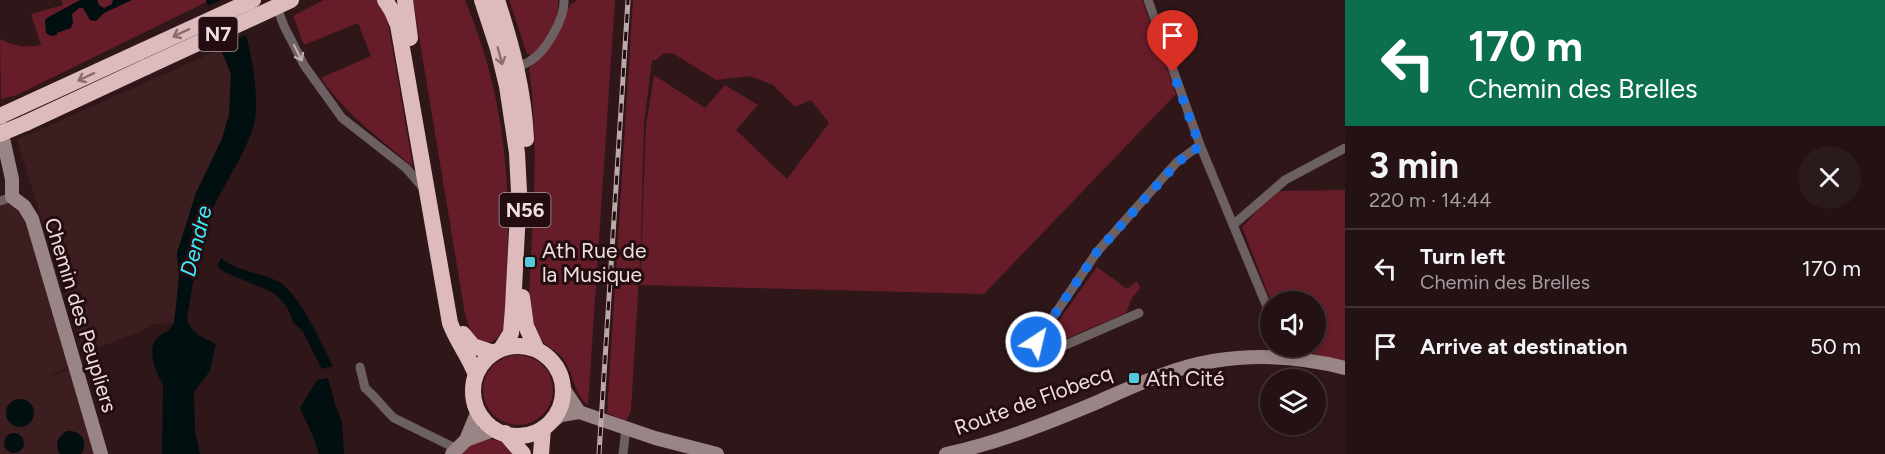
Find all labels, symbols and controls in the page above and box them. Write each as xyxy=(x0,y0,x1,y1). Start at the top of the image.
pin xyxy=(1147,10,1198,72)
road number: N7 xyxy=(198,17,238,51)
icon: arrive xyxy=(1156,19,1189,52)
text: 170 m xyxy=(1468,21,1583,72)
icon: left xyxy=(1369,24,1447,102)
one-way arrow xyxy=(172,28,190,40)
one-way arrow xyxy=(293,44,304,62)
one-way arrow xyxy=(494,46,506,65)
one-way arrow xyxy=(77,71,95,83)
text: Chemin des Brelles xyxy=(1468,72,1698,105)
text: 3 min xyxy=(1369,144,1459,187)
button: close xyxy=(1798,146,1861,209)
text: 220 m · 14:44 xyxy=(1369,188,1492,212)
road number: N56 xyxy=(500,193,550,227)
water label: Dendre xyxy=(174,203,218,279)
street label: Chemin des Peupliers xyxy=(40,215,122,415)
place label: Ath Rue de la Musique xyxy=(542,238,646,287)
text: Turn left xyxy=(1420,243,1506,270)
icon: left xyxy=(1369,252,1402,285)
marker: Ath Rue de la Musique xyxy=(523,255,537,269)
text: 170 m xyxy=(1802,255,1861,282)
text: Chemin des Brelles xyxy=(1420,270,1590,294)
map controls xyxy=(1260,291,1326,435)
button: sound xyxy=(1260,291,1326,357)
position arrow xyxy=(1004,310,1068,374)
icon: arrive xyxy=(1369,330,1402,363)
text: Arrive at destination xyxy=(1420,333,1628,360)
text: 50 m xyxy=(1810,333,1861,360)
street label: Route de Flobecq xyxy=(951,360,1115,440)
place label: Ath Cité xyxy=(1146,366,1224,391)
button: layers xyxy=(1260,369,1326,435)
marker: Ath Cité xyxy=(1127,371,1141,385)

